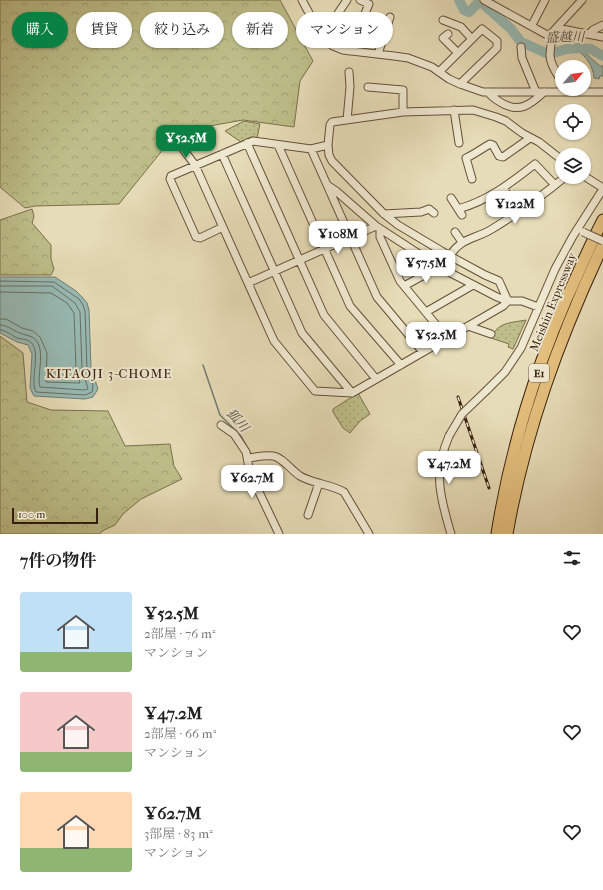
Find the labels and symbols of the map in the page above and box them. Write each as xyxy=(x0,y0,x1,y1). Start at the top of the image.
water label: 盛越川 xyxy=(545,29,587,45)
north arrow xyxy=(555,60,591,96)
pin: ¥52.5M xyxy=(153,125,219,159)
pin: ¥122M xyxy=(487,191,543,225)
pin: ¥108M xyxy=(310,221,366,255)
pin: ¥57.5M xyxy=(393,250,459,284)
street label: Meishin Expressway xyxy=(527,250,579,353)
pin: ¥52.5M xyxy=(403,322,469,356)
road number: E1 xyxy=(529,364,549,382)
district label: KITAOJI 3-CHOME xyxy=(46,366,172,381)
water label: 狐川 xyxy=(224,405,253,436)
pin: ¥47.2M xyxy=(416,451,482,485)
pin: ¥62.7M xyxy=(219,465,285,499)
scale bar xyxy=(12,506,98,525)

